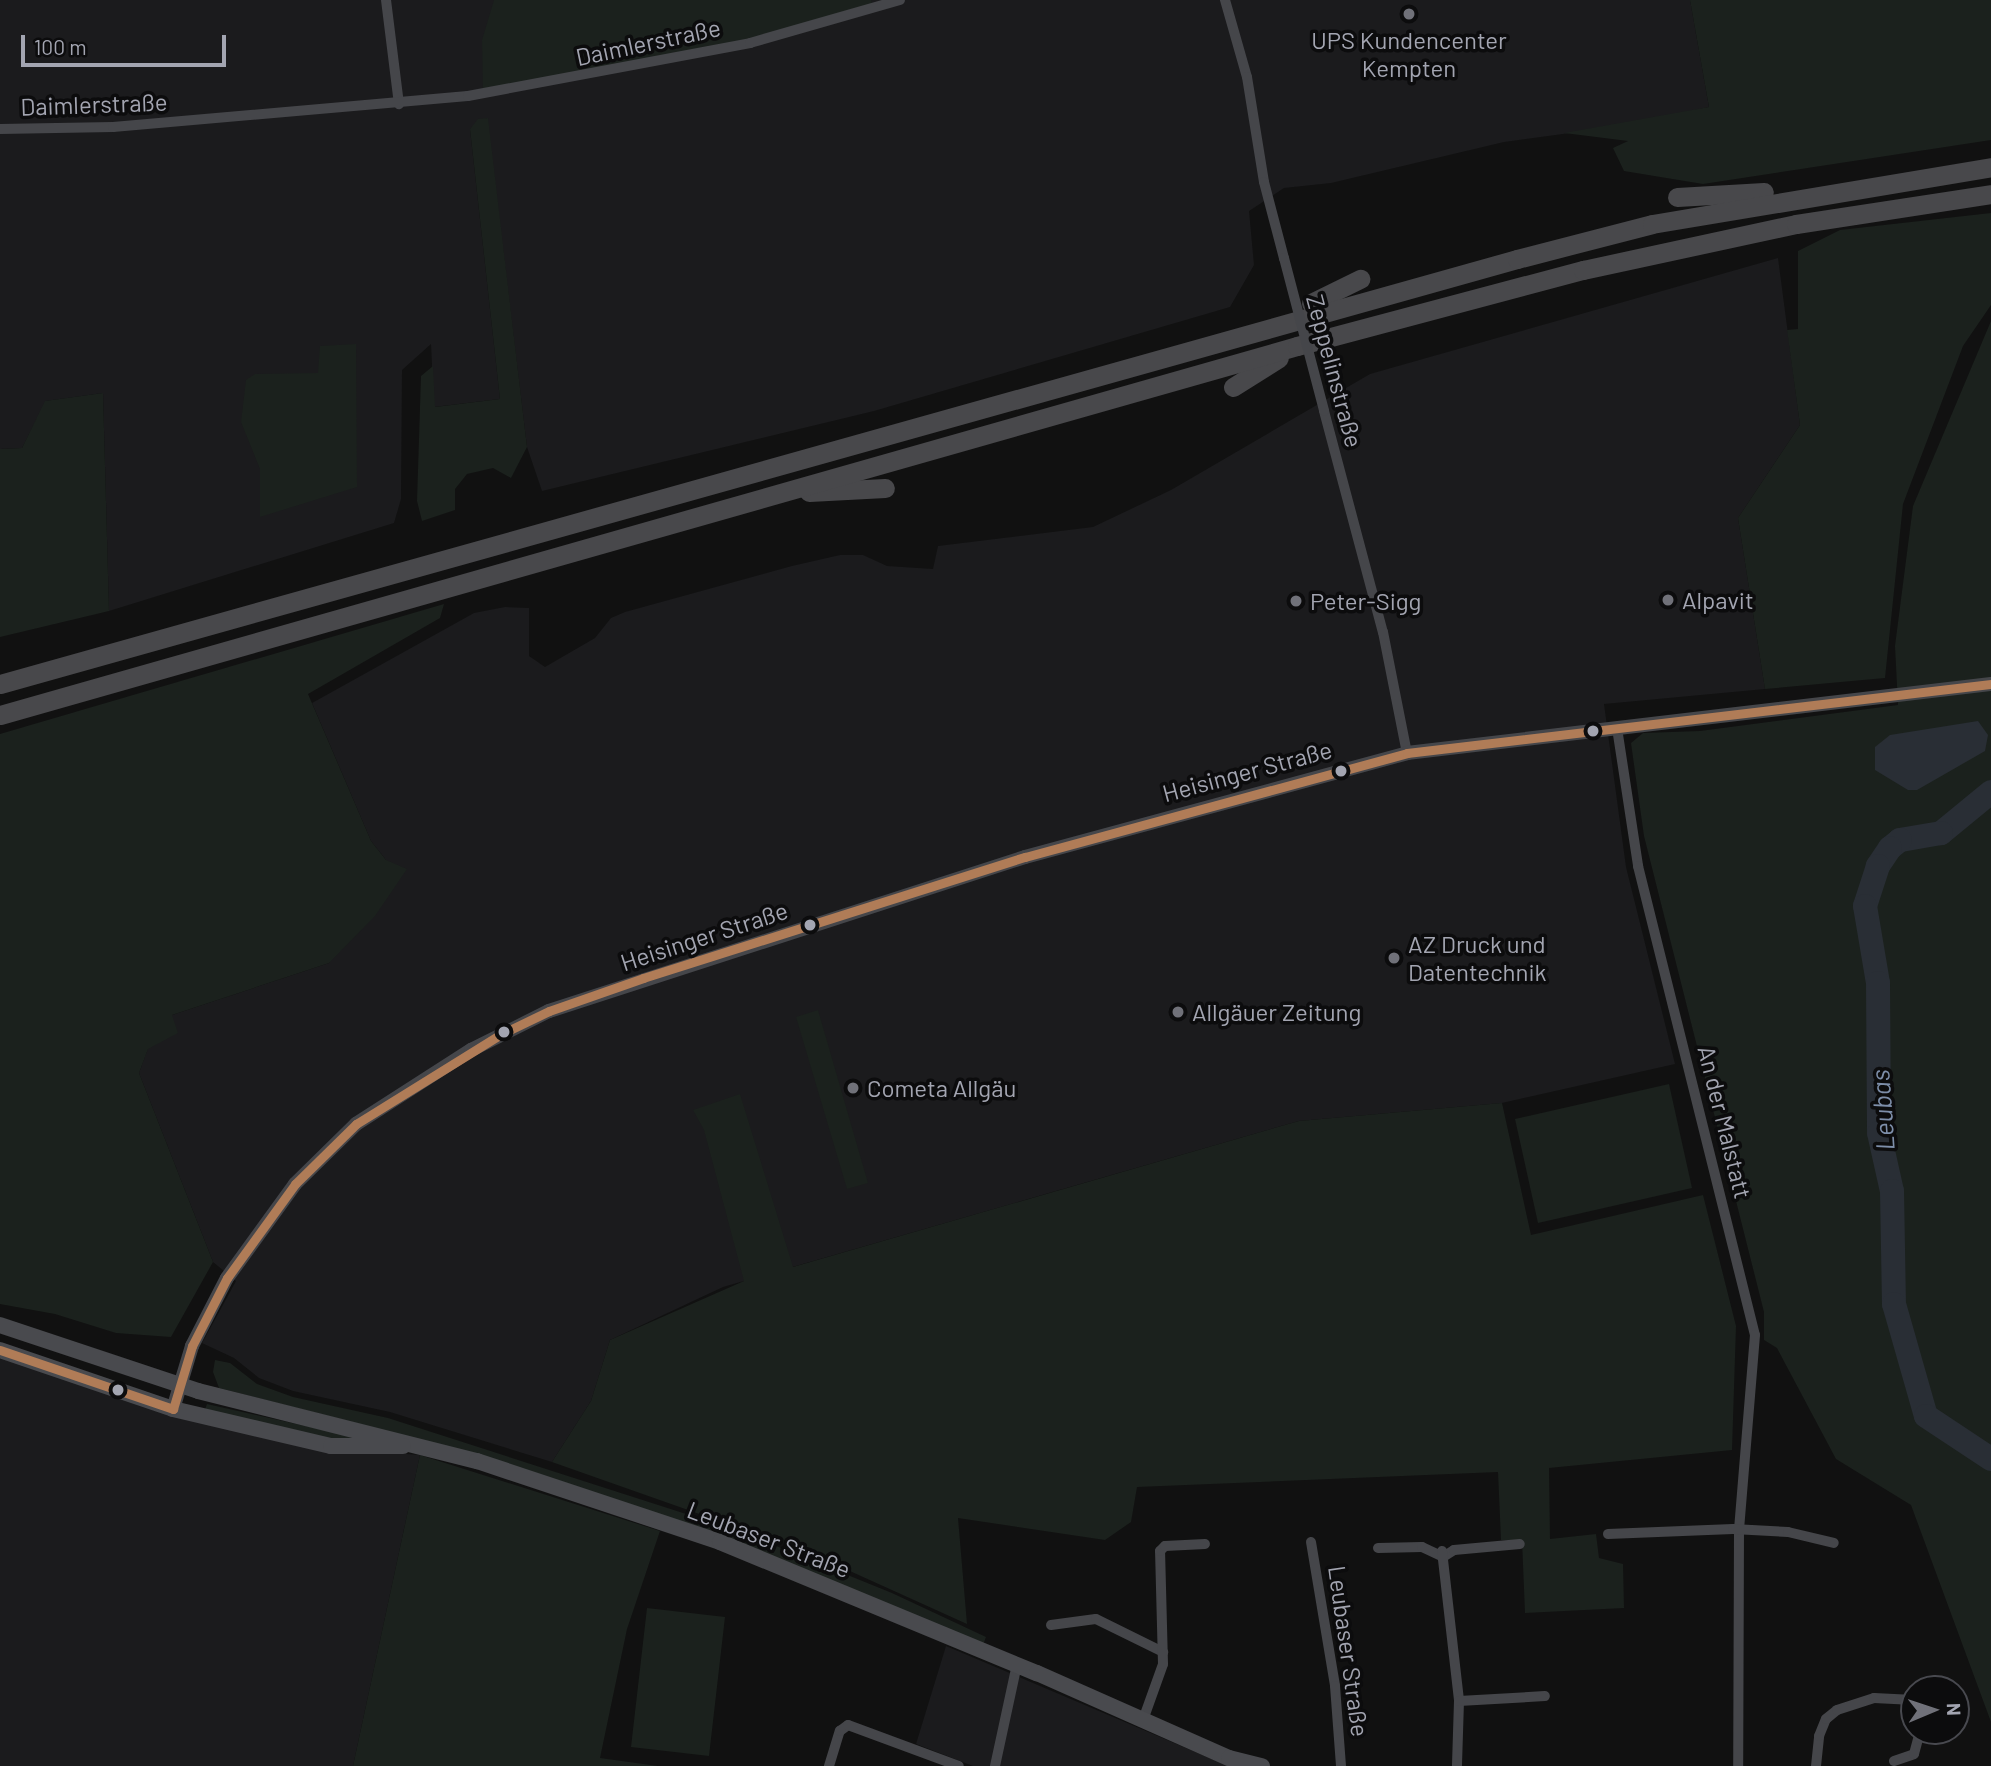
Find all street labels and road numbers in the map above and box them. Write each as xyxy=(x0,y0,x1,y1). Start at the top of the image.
street label: Daimlerstraße xyxy=(573,13,723,71)
street label: Daimlerstraße xyxy=(20,87,168,121)
street label: Zeppelinstraße xyxy=(1301,291,1369,451)
street label: Heisinger Straße xyxy=(1159,735,1335,807)
street label: Heisinger Straße xyxy=(617,895,791,977)
street label: An der Malstatt xyxy=(1692,1043,1758,1201)
street label: Leubaser Straße xyxy=(683,1495,855,1583)
street label: Leubaser Straße xyxy=(1323,1564,1375,1738)

